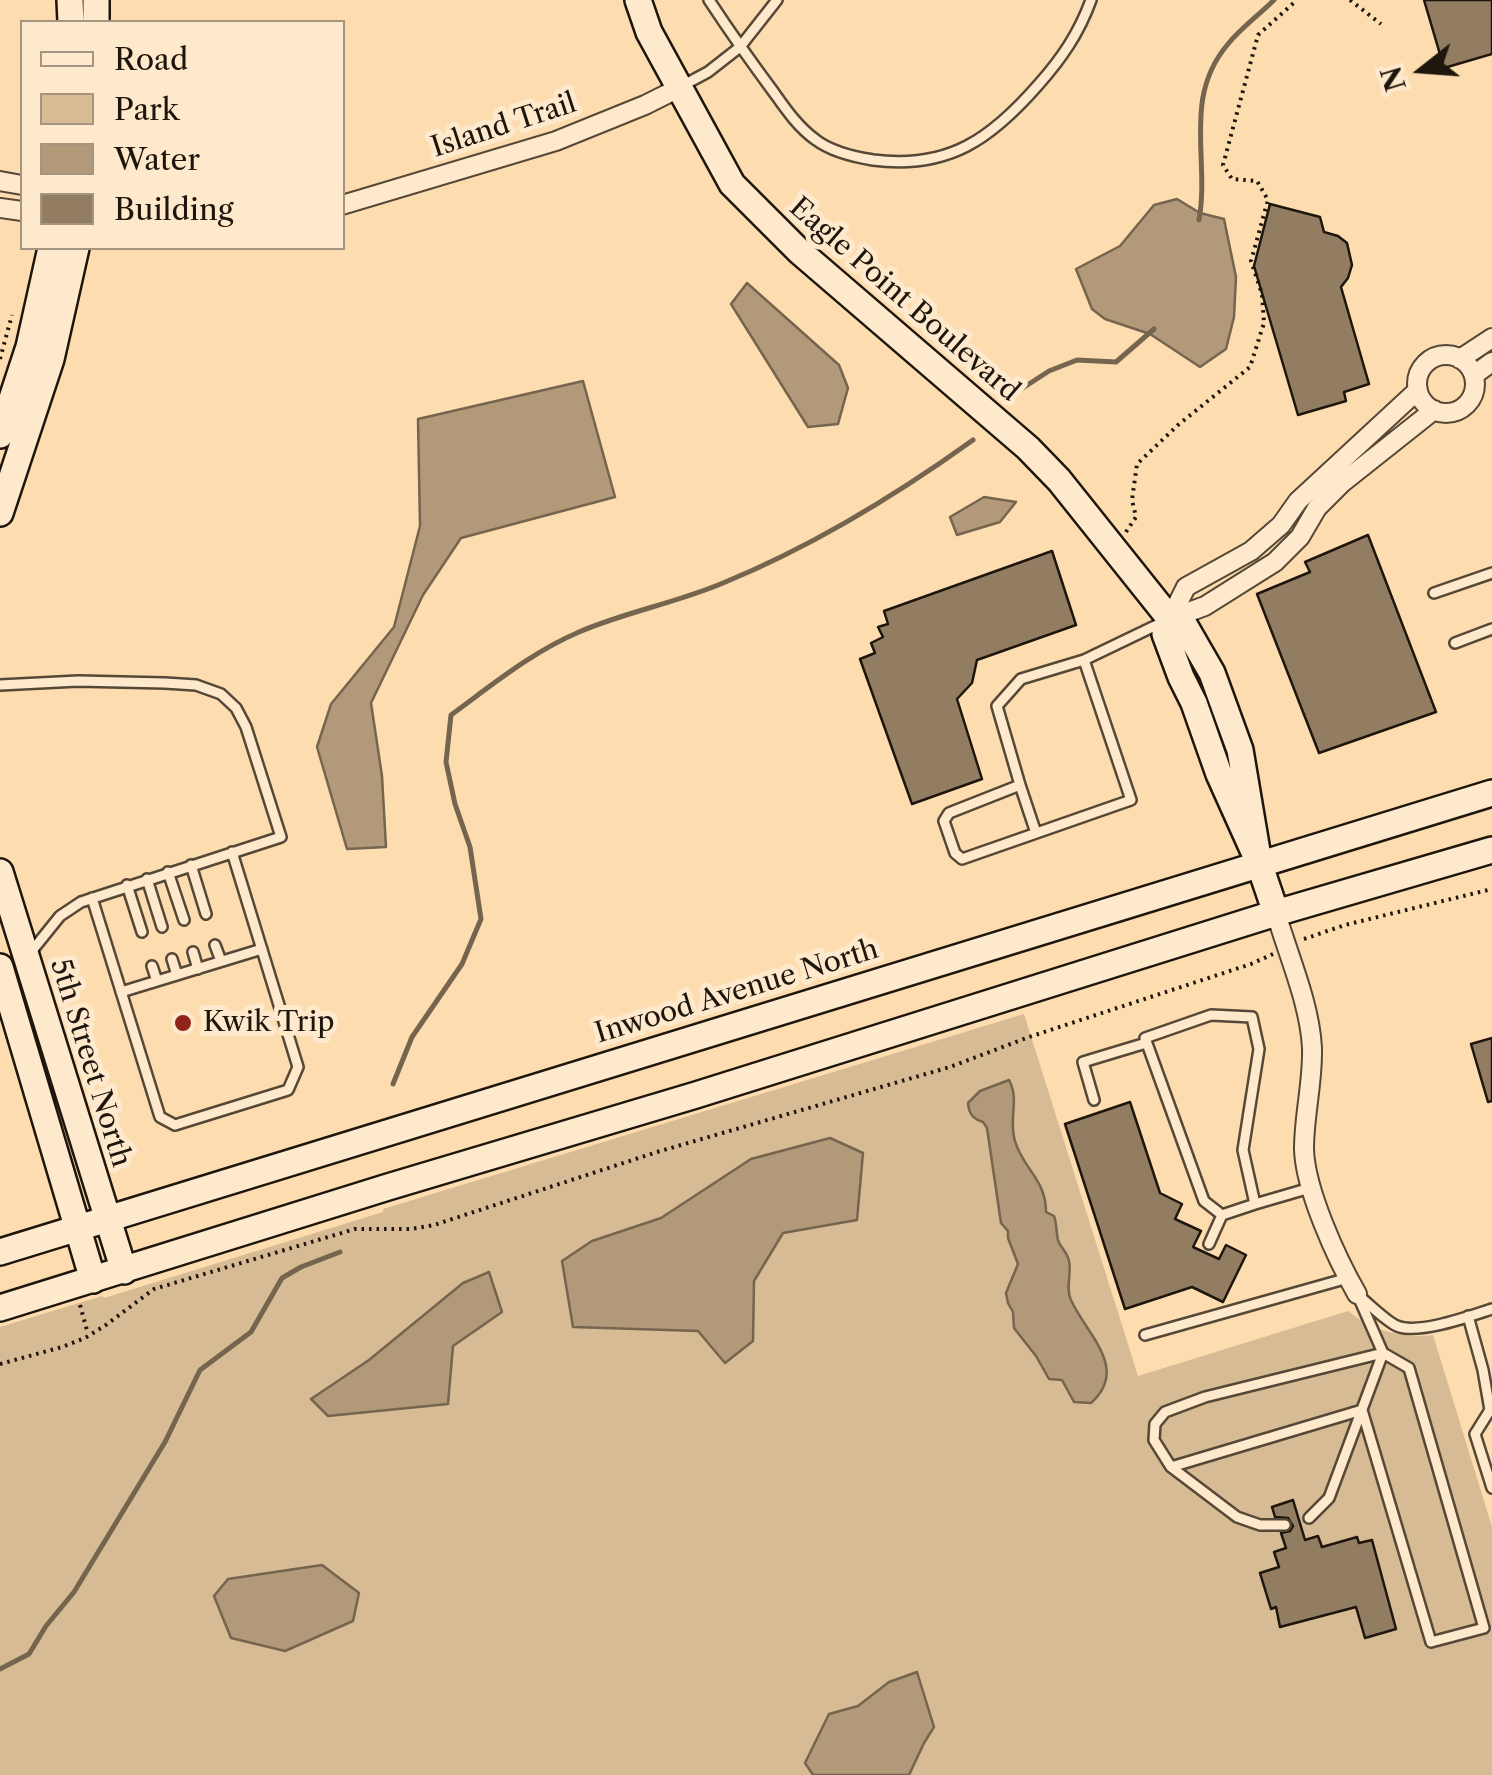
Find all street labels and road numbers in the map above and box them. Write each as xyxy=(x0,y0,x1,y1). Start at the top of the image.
street label: Island Trail xyxy=(427,87,581,165)
street label: Eagle Point Boulevard xyxy=(782,191,1026,409)
street label: Inwood Avenue North xyxy=(591,933,883,1051)
street label: 5th Street North xyxy=(42,955,138,1171)

